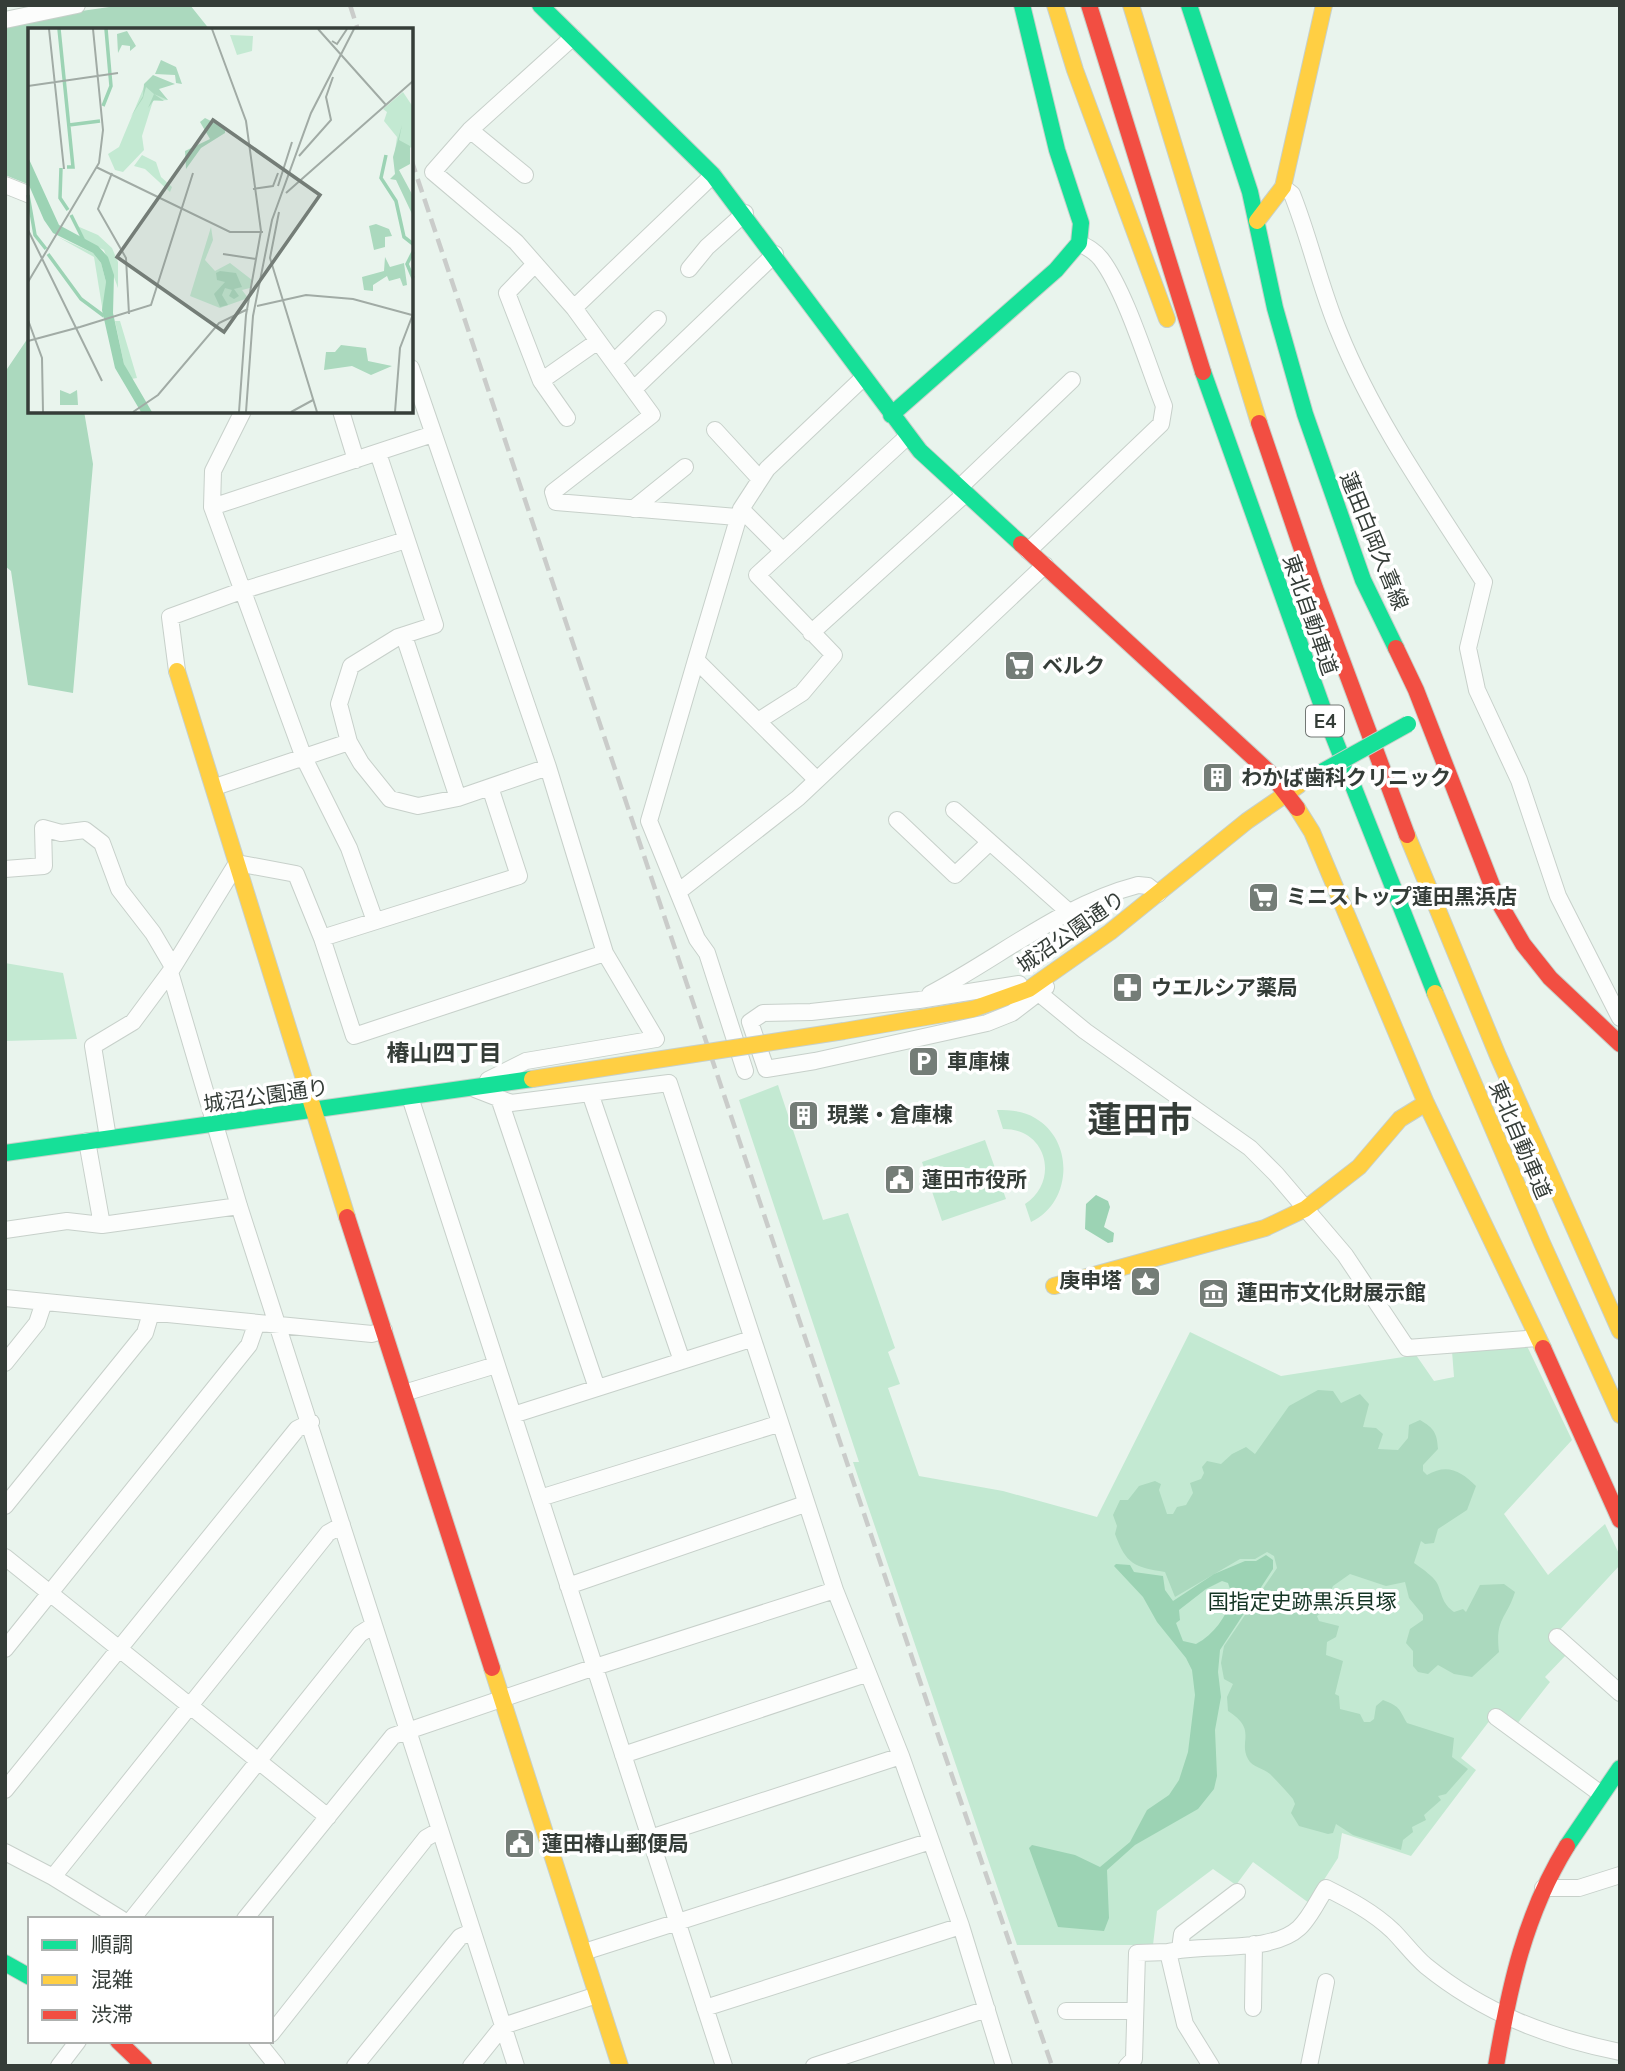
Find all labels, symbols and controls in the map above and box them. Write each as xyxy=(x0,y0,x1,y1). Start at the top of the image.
inset map xyxy=(28,28,413,413)
street label: 蓮田白岡久喜線 xyxy=(1335,468,1415,614)
street label: 東北自動車道 xyxy=(1278,551,1344,678)
supermarket icon: ベルク xyxy=(1002,649,1036,683)
place label: ベルク xyxy=(1042,652,1105,678)
road number: E4 xyxy=(1306,706,1344,736)
building icon: わかば歯科クリニック xyxy=(1201,761,1235,795)
place label: わかば歯科クリニック xyxy=(1241,764,1451,790)
supermarket icon: ミニストップ蓮田黒浜店 xyxy=(1246,880,1280,914)
place label: ミニストップ蓮田黒浜店 xyxy=(1286,883,1517,909)
street label: 城沼公園通り xyxy=(1011,884,1129,978)
pharmacy icon: ウエルシア薬局 xyxy=(1111,971,1145,1005)
place label: ウエルシア薬局 xyxy=(1151,974,1298,1000)
district label: 椿山四丁目 xyxy=(387,1038,502,1067)
parking icon: 車庫棟 xyxy=(907,1045,941,1079)
place label: 車庫棟 xyxy=(947,1048,1010,1074)
street label: 城沼公園通り xyxy=(202,1073,330,1117)
street label: 東北自動車道 xyxy=(1484,1077,1558,1203)
district label: 蓮田市 xyxy=(1087,1097,1193,1141)
building icon: 現業・倉庫棟 xyxy=(787,1098,821,1132)
place label: 現業・倉庫棟 xyxy=(827,1101,953,1127)
public building icon: 蓮田市役所 xyxy=(882,1163,916,1197)
place label: 蓮田市役所 xyxy=(922,1166,1027,1192)
place icon: 庚申塔 xyxy=(1128,1264,1162,1298)
place label: 庚申塔 xyxy=(1059,1267,1122,1293)
museum icon: 蓮田市文化財展示館 xyxy=(1197,1276,1231,1310)
place label: 蓮田市文化財展示館 xyxy=(1237,1279,1426,1305)
park label: 国指定史跡黒浜貝塚 xyxy=(1208,1588,1397,1614)
public building icon: 蓮田椿山郵便局 xyxy=(502,1827,536,1861)
place label: 蓮田椿山郵便局 xyxy=(542,1830,689,1856)
legend xyxy=(28,1917,273,2043)
text: 順調 xyxy=(91,1931,133,1957)
text: 混雑 xyxy=(91,1966,133,1992)
text: 渋滞 xyxy=(91,2001,133,2027)

